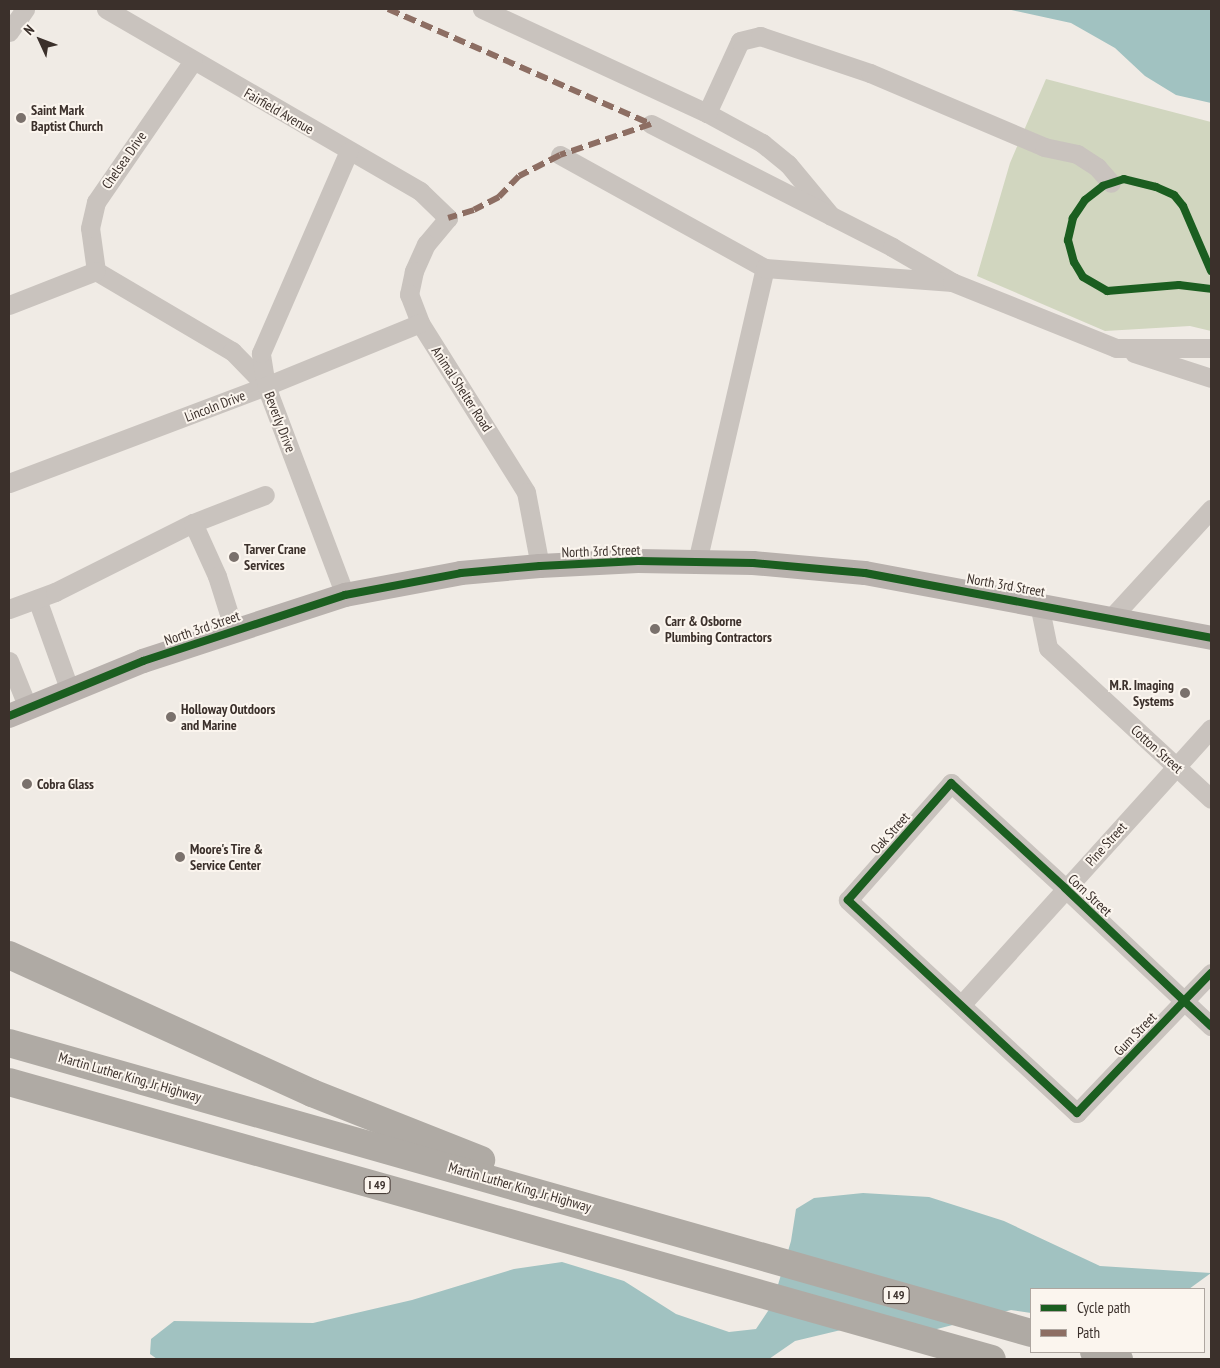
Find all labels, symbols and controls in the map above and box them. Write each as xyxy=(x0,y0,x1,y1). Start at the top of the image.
north arrow xyxy=(15,15,65,65)
text: N xyxy=(20,21,38,39)
street label: Fairfield Avenue xyxy=(241,84,317,138)
place label: Saint Mark Baptist Church xyxy=(31,102,103,134)
marker: Saint Mark Baptist Church xyxy=(15,112,27,124)
street label: Chelsea Drive xyxy=(98,128,150,192)
street label: Animal Shelter Road xyxy=(428,343,496,435)
street label: Lincoln Drive xyxy=(182,387,248,425)
street label: Beverly Drive xyxy=(261,389,299,455)
place label: Tarver Crane Services xyxy=(244,541,306,574)
street label: North 3rd Street xyxy=(561,541,641,561)
marker: Tarver Crane Services xyxy=(228,551,240,563)
street label: North 3rd Street xyxy=(966,570,1046,600)
street label: North 3rd Street xyxy=(162,607,242,649)
place label: Carr & Osborne Plumbing Contractors xyxy=(665,613,772,646)
marker: Carr & Osborne Plumbing Contractors xyxy=(649,623,661,635)
place label: M.R. Imaging Systems xyxy=(1109,677,1174,710)
marker: M.R. Imaging Systems xyxy=(1178,686,1192,700)
place label: Holloway Outdoors and Marine xyxy=(181,701,276,734)
marker: Holloway Outdoors and Marine xyxy=(165,711,177,723)
street label: Cotton Street xyxy=(1128,721,1186,777)
place label: Cobra Glass xyxy=(37,776,94,792)
marker: Cobra Glass xyxy=(21,778,33,790)
street label: Oak Street xyxy=(867,809,913,857)
street label: Pine Street xyxy=(1082,819,1130,869)
place label: Moore's Tire & Service Center xyxy=(190,841,263,874)
marker: Moore's Tire & Service Center xyxy=(174,851,186,863)
street label: Corn Street xyxy=(1065,870,1115,920)
street label: Gum Street xyxy=(1110,1009,1160,1059)
street label: Martin Luther King, Jr Highway xyxy=(56,1048,204,1106)
street label: Martin Luther King, Jr Highway xyxy=(446,1158,594,1216)
road number: I 49 xyxy=(363,1176,391,1194)
road number: I 49 xyxy=(882,1286,910,1304)
legend xyxy=(1030,1288,1205,1353)
text: Cycle path xyxy=(1077,1298,1130,1317)
text: Path xyxy=(1077,1323,1100,1342)

